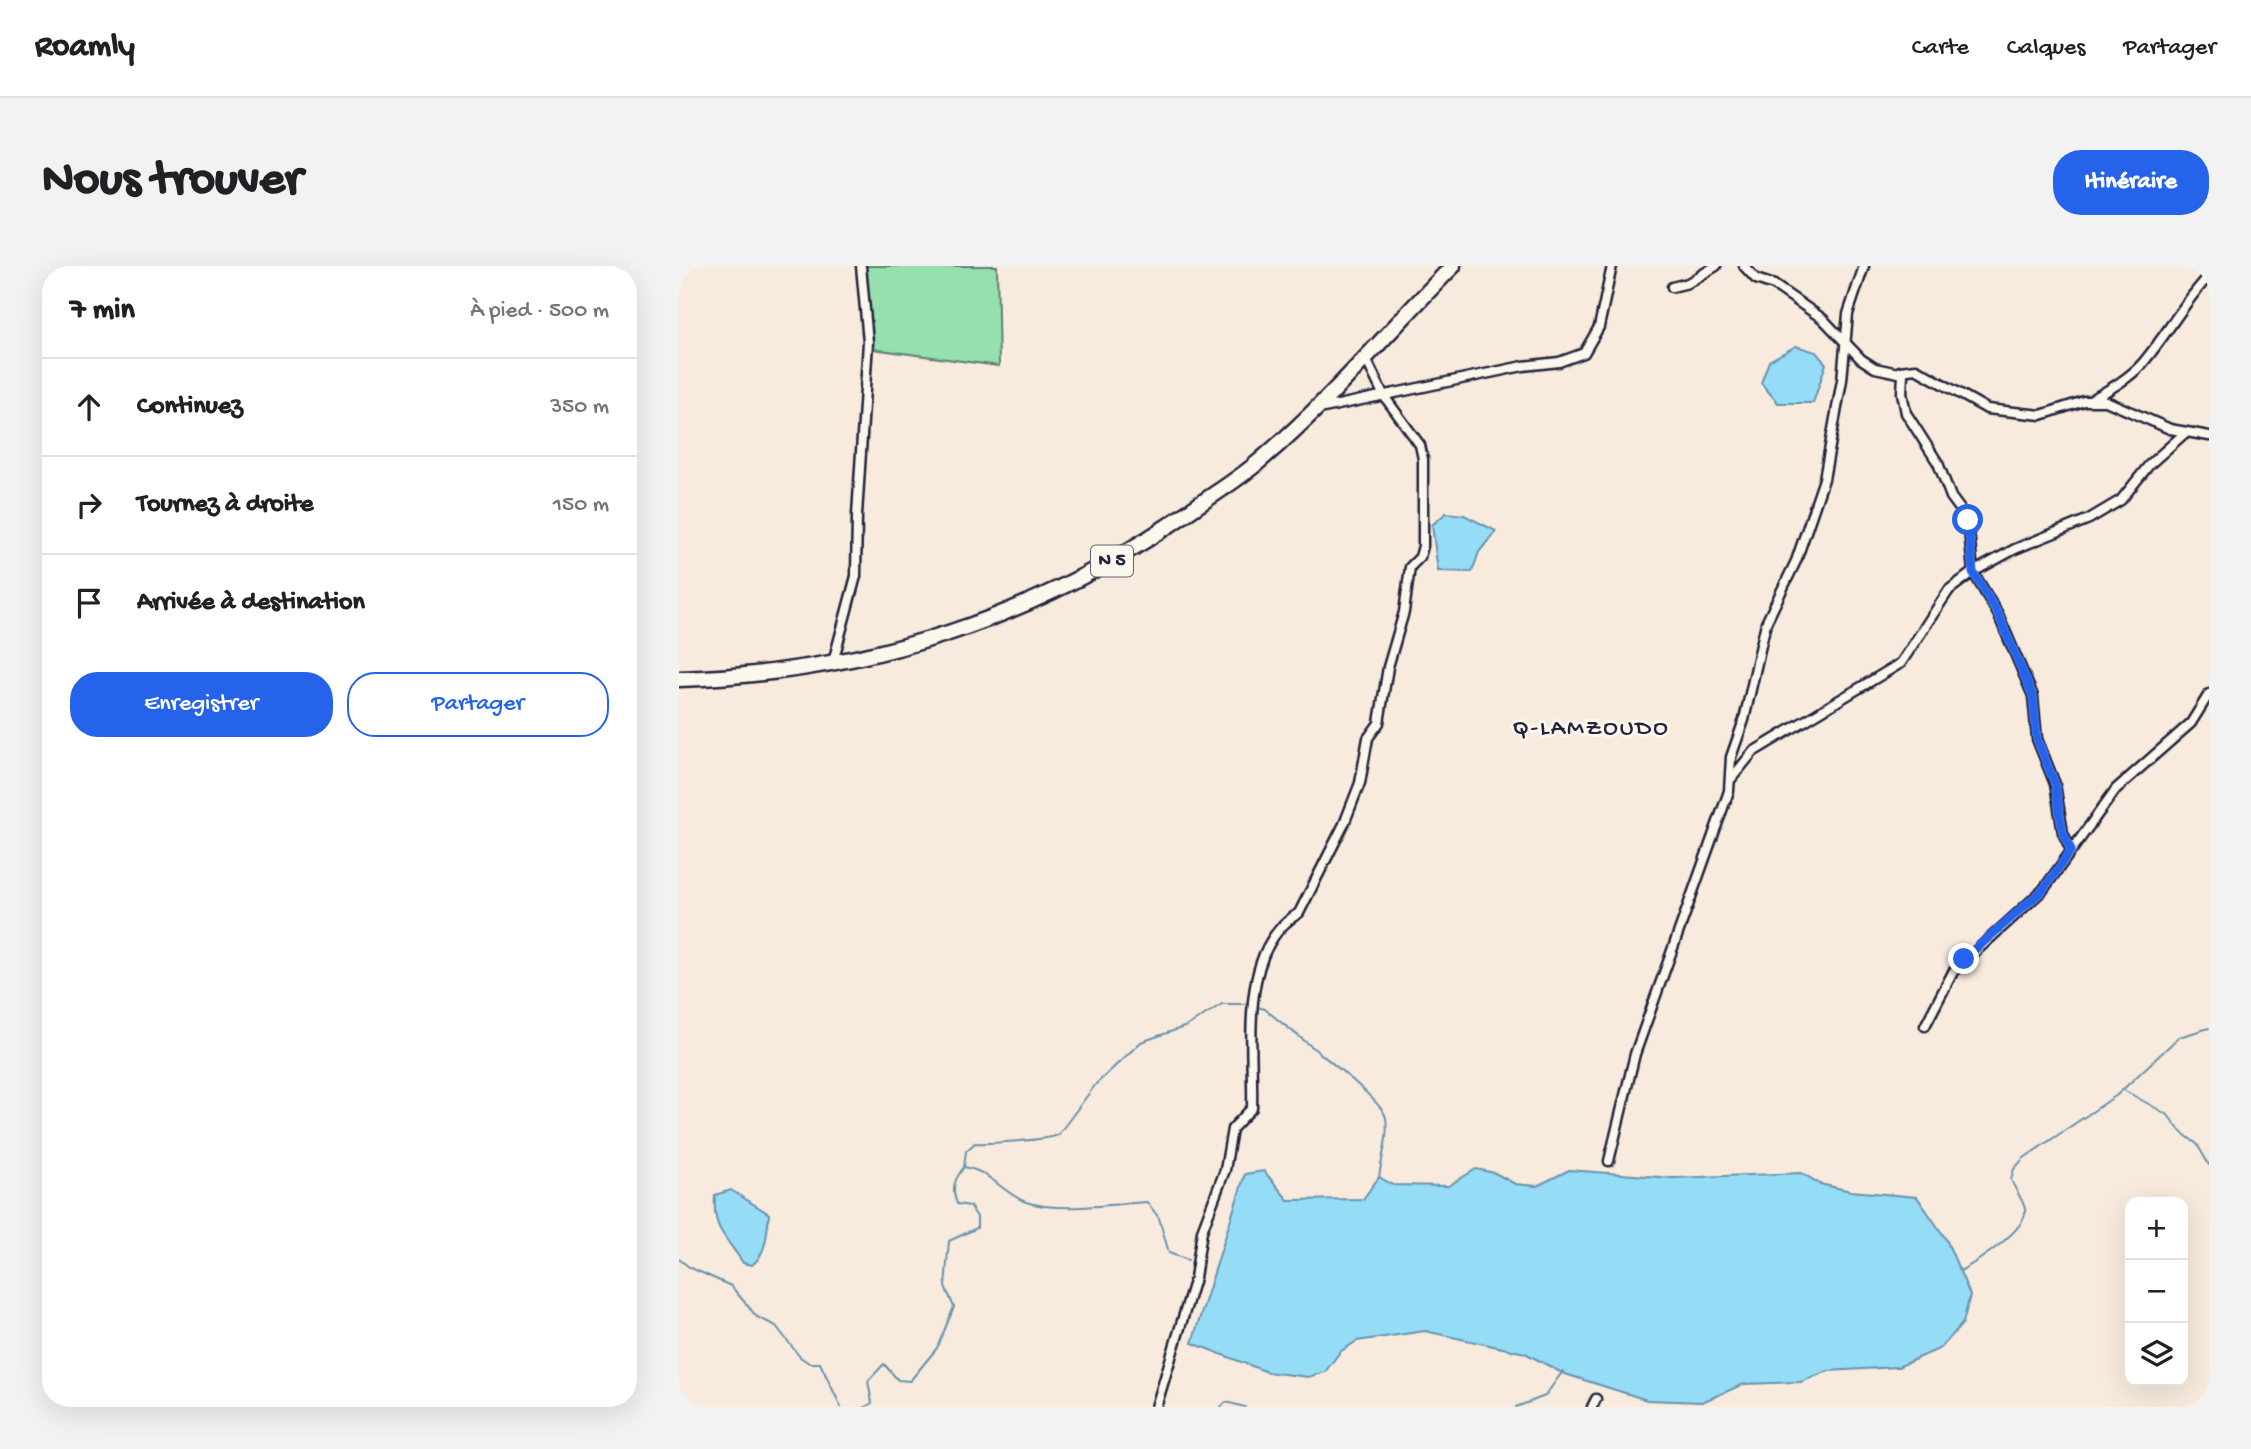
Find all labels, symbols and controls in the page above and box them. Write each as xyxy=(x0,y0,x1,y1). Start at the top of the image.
text: Roamly xyxy=(35,29,135,67)
text: Carte xyxy=(1912,34,1969,63)
text: Calques xyxy=(2007,34,2085,63)
text: Partager xyxy=(2123,34,2216,63)
button: Itinéraire xyxy=(2053,150,2209,215)
text: Nous trouver xyxy=(42,153,302,211)
text: 7 min xyxy=(70,294,135,329)
text: À pied · 500 m xyxy=(470,298,609,325)
icon: ahead xyxy=(70,388,108,426)
text: Continuez xyxy=(137,392,243,423)
text: 350 m xyxy=(550,394,609,421)
icon: right xyxy=(70,486,108,524)
text: Tournez à droite xyxy=(137,490,314,521)
text: 150 m xyxy=(553,492,609,519)
route start xyxy=(1952,504,1983,535)
road number: N 5 xyxy=(1091,546,1133,576)
icon: arrive xyxy=(70,584,108,622)
text: Arrivée à destination xyxy=(137,588,365,619)
button: Enregistrer xyxy=(70,672,333,737)
button: Partager xyxy=(347,672,609,737)
district label: Q-LAMZOUDO xyxy=(1512,715,1670,744)
route end xyxy=(1948,943,1979,974)
map controls xyxy=(2125,1197,2188,1386)
button: + xyxy=(2125,1197,2188,1260)
button: − xyxy=(2125,1260,2188,1323)
button: layers xyxy=(2125,1323,2188,1386)

